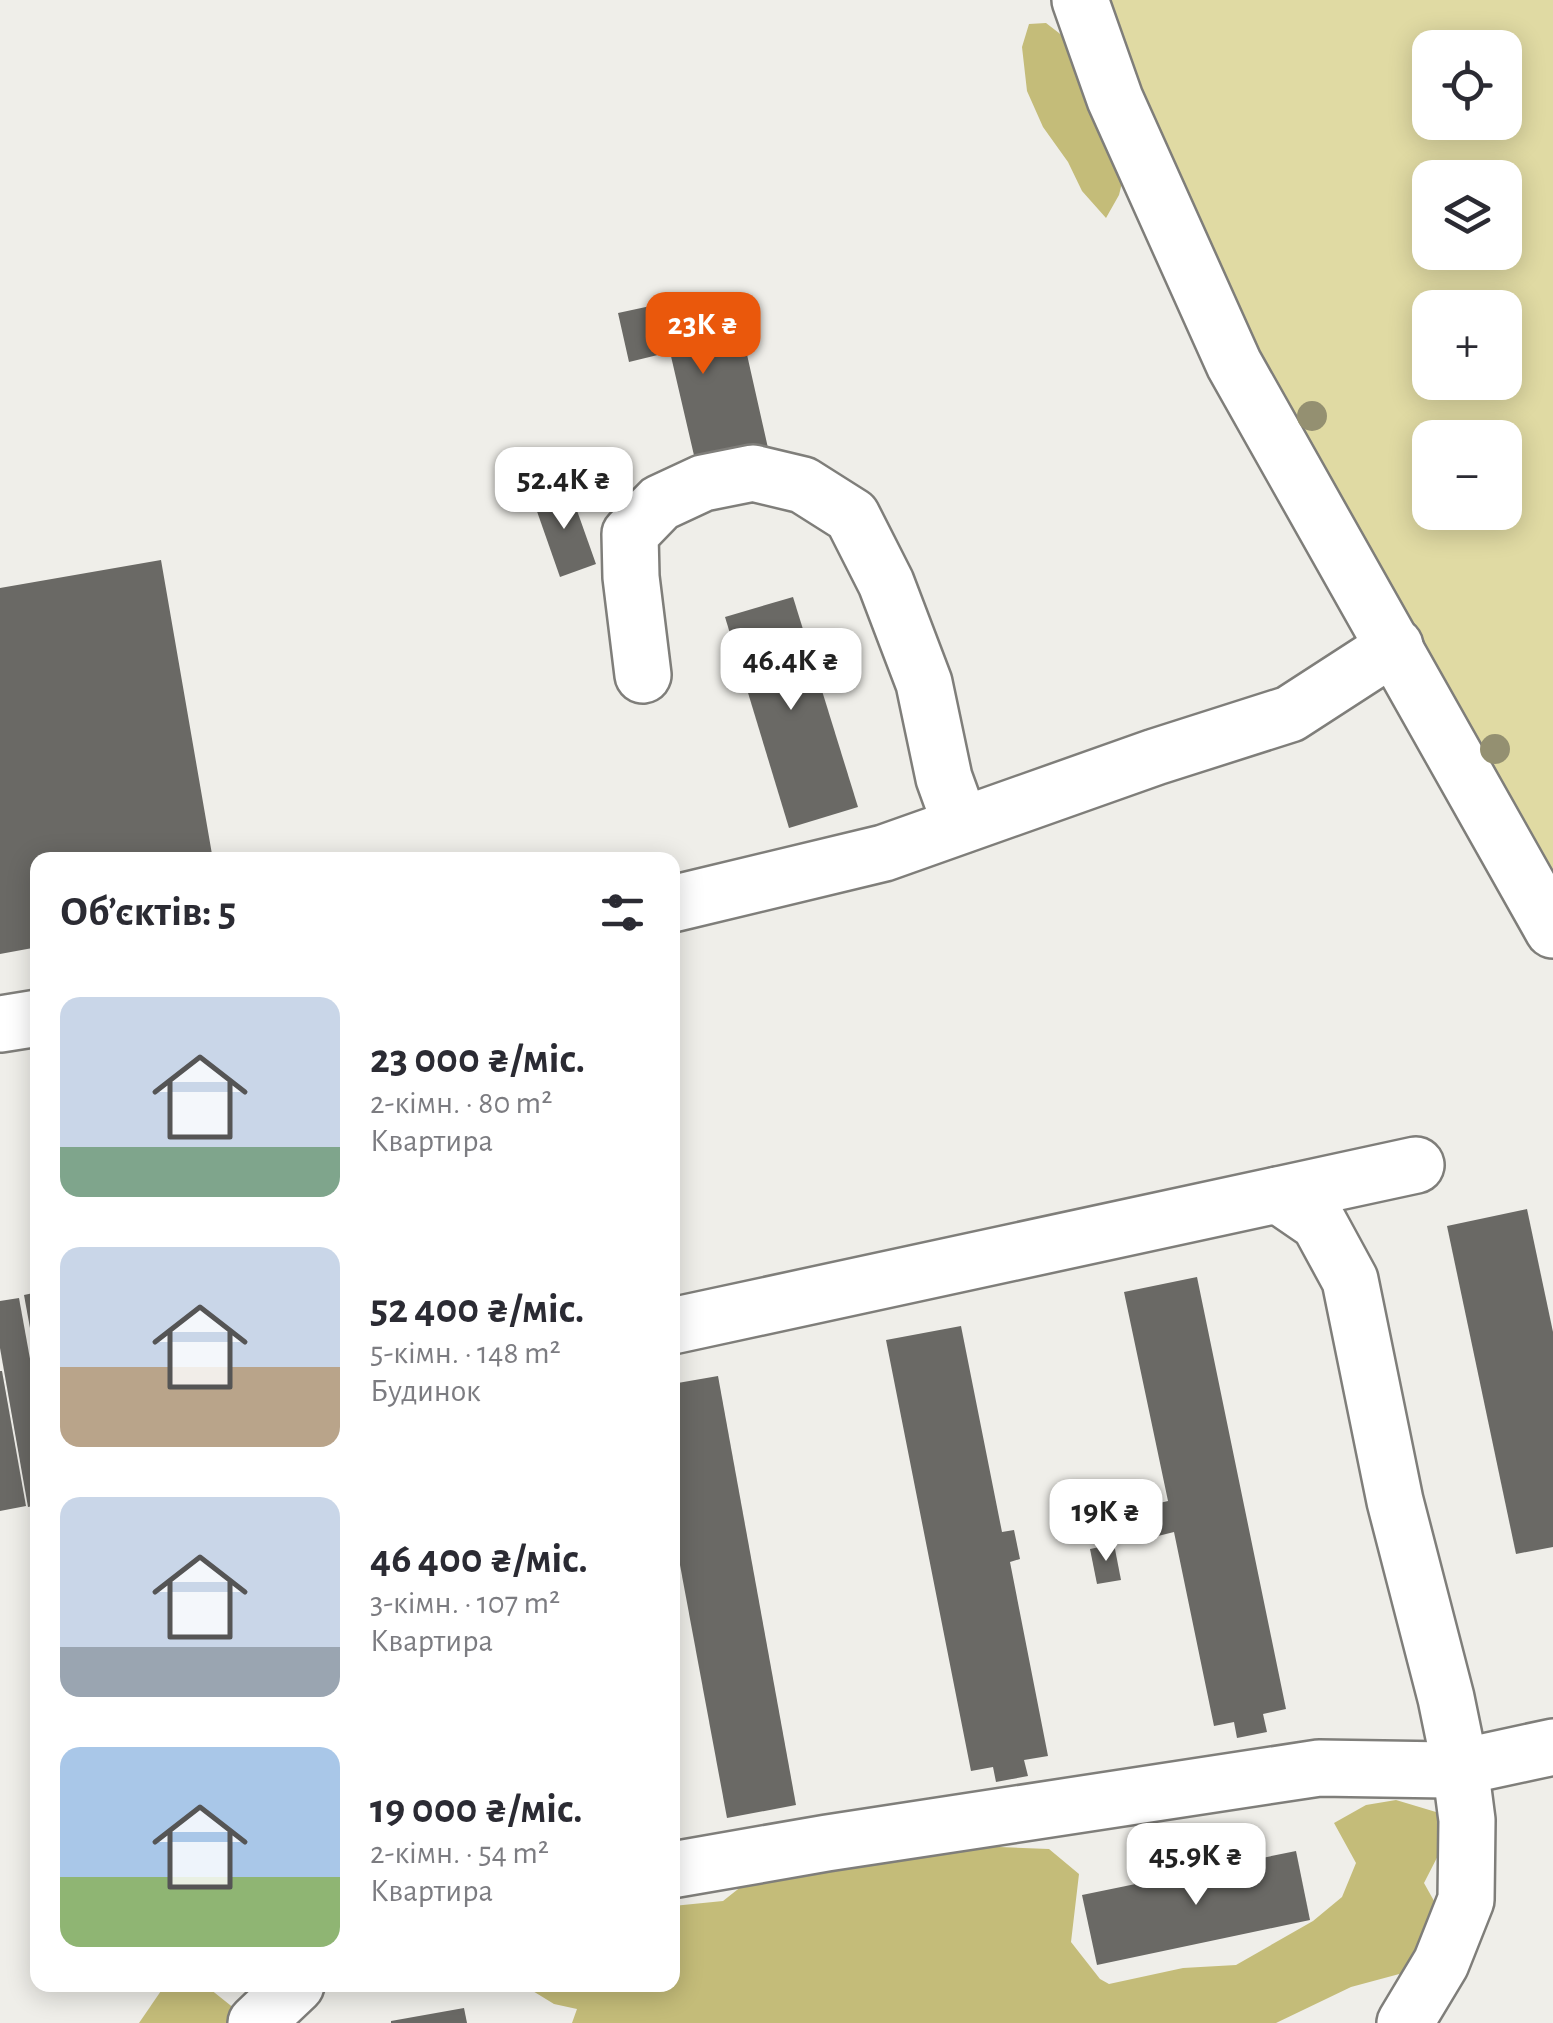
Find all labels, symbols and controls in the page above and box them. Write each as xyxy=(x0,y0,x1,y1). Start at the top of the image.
map controls xyxy=(1412,30,1522,530)
button: locate xyxy=(1412,30,1522,140)
button: layers xyxy=(1412,160,1522,270)
button: + xyxy=(1412,290,1522,400)
pin: 23K ₴ xyxy=(633,292,773,377)
text: 23K ₴ xyxy=(668,308,738,340)
button: − xyxy=(1412,420,1522,530)
pin: 52.4K ₴ xyxy=(472,447,656,532)
text: 52.4K ₴ xyxy=(517,463,611,495)
pin: 46.4K ₴ xyxy=(699,628,883,713)
text: 46.4K ₴ xyxy=(743,644,839,676)
icon: filters xyxy=(595,885,650,940)
text: Об’єктів: 5 xyxy=(60,891,236,933)
icon: home xyxy=(140,1037,260,1157)
text: 23 000 ₴/міс. xyxy=(370,1038,585,1080)
text: 2-кімн. · 80 m² xyxy=(370,1087,552,1119)
text: Квартира xyxy=(370,1125,493,1157)
icon: home xyxy=(140,1287,260,1407)
text: 52 400 ₴/міс. xyxy=(370,1288,584,1330)
text: 5-кімн. · 148 m² xyxy=(370,1337,561,1369)
text: Будинок xyxy=(370,1375,481,1407)
pin: 19K ₴ xyxy=(1036,1479,1176,1564)
text: 19K ₴ xyxy=(1072,1495,1140,1527)
icon: home xyxy=(140,1537,260,1657)
text: 46 400 ₴/міс. xyxy=(370,1538,588,1580)
text: 3-кімн. · 107 m² xyxy=(370,1587,560,1619)
text: Квартира xyxy=(370,1625,493,1657)
icon: home xyxy=(140,1787,260,1907)
text: 19 000 ₴/міс. xyxy=(370,1788,583,1830)
pin: 45.9K ₴ xyxy=(1104,1823,1288,1908)
text: 2-кімн. · 54 m² xyxy=(370,1837,549,1869)
text: 45.9K ₴ xyxy=(1149,1839,1243,1871)
text: Квартира xyxy=(370,1875,493,1907)

